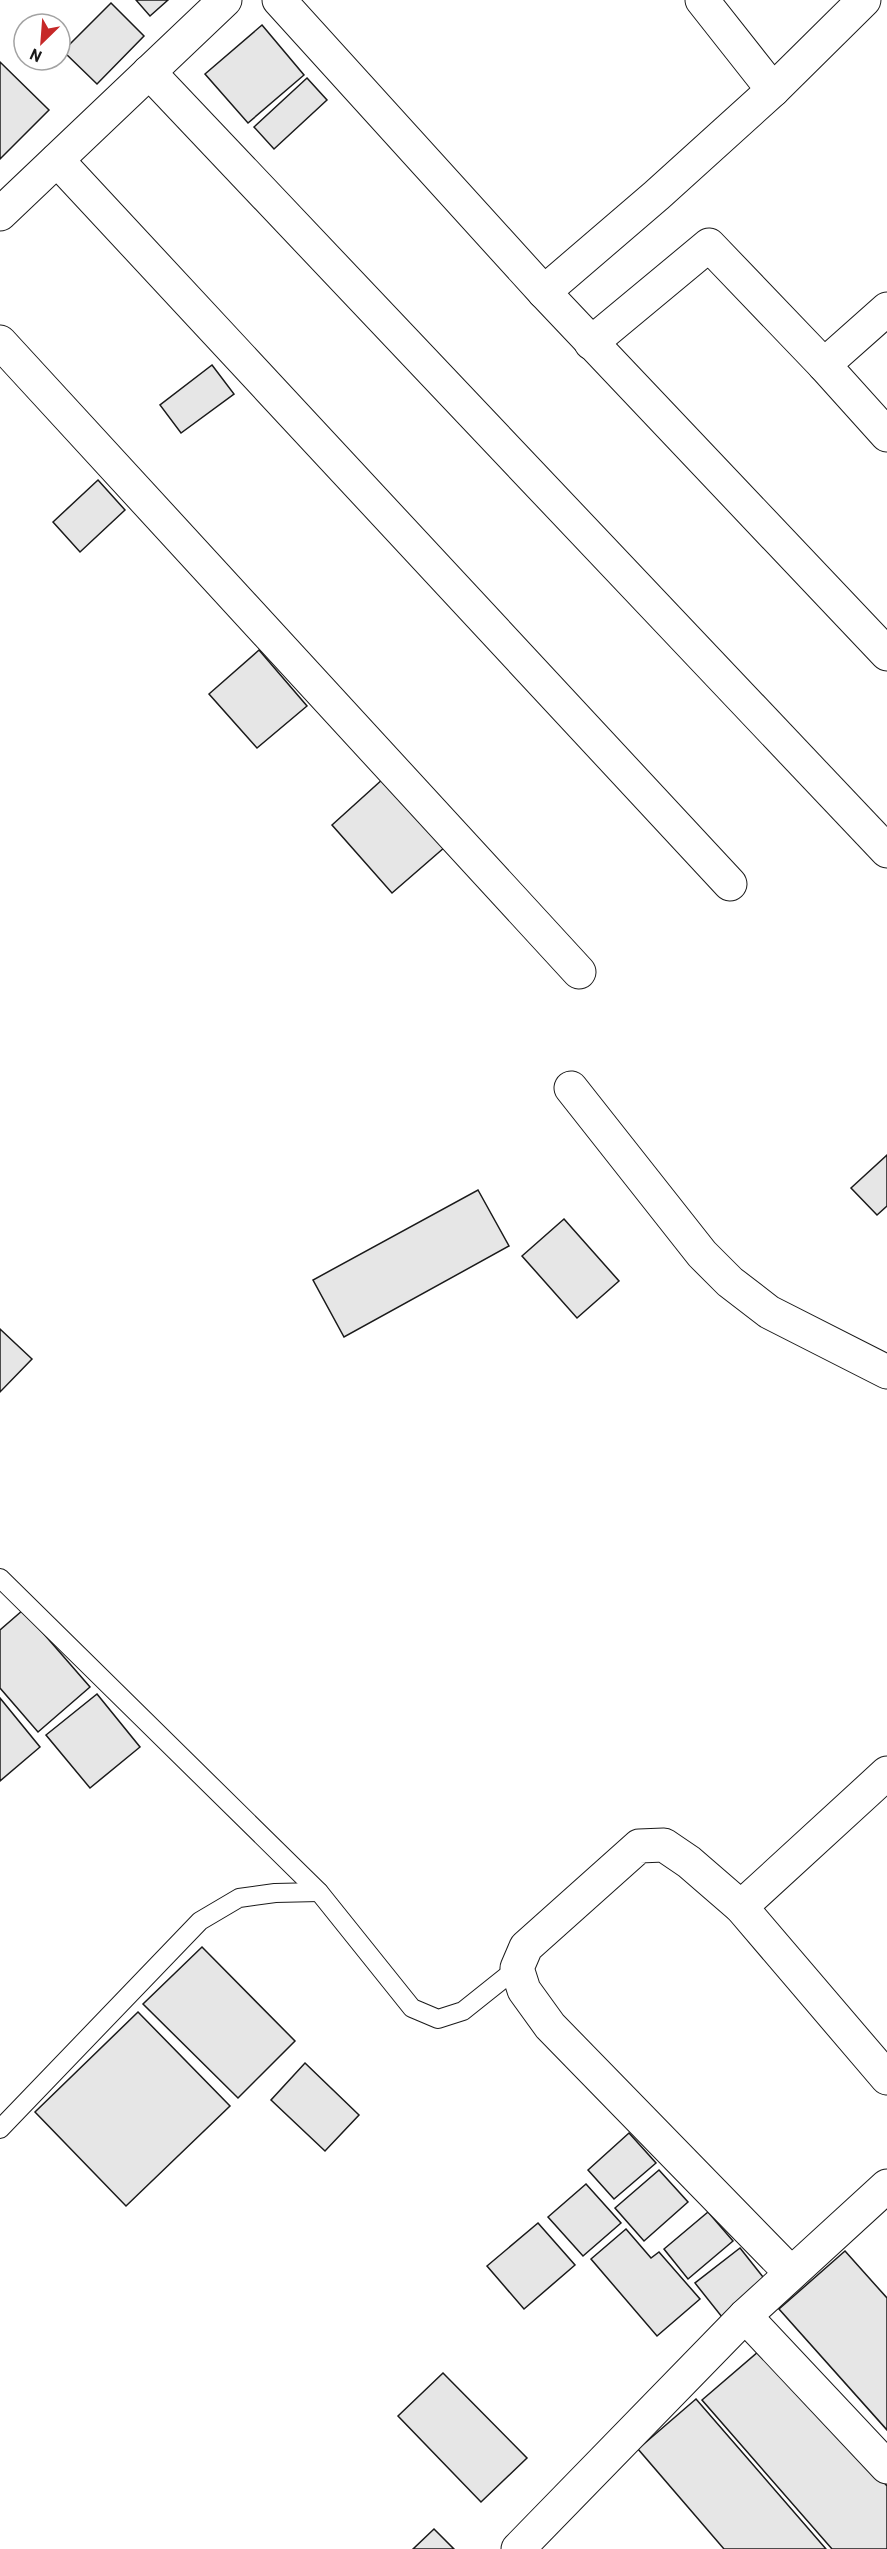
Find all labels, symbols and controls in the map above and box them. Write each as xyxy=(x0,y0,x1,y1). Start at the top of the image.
north arrow xyxy=(12,12,72,72)
text: N xyxy=(27,45,44,67)

